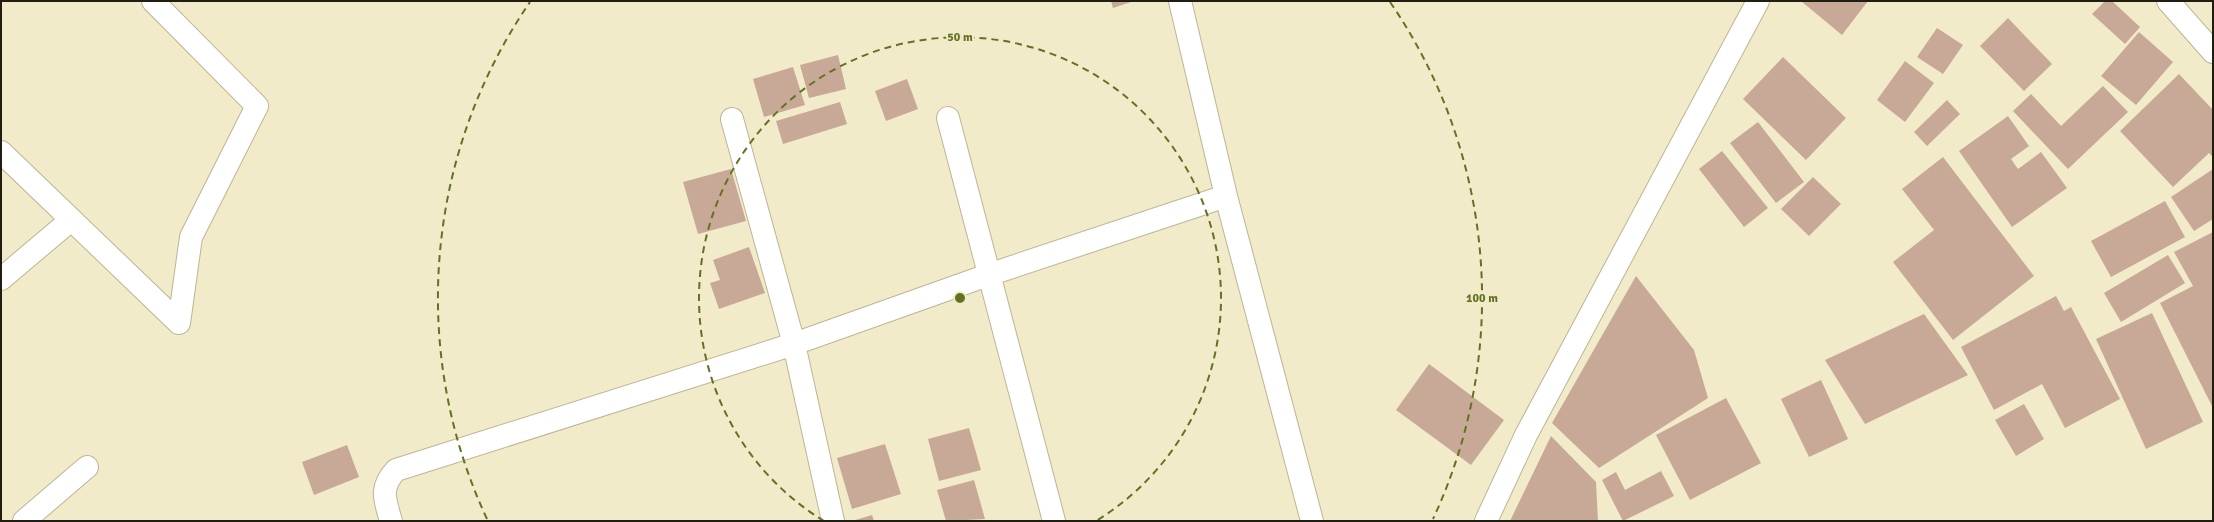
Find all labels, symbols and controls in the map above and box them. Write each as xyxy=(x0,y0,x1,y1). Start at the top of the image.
text: 50 m xyxy=(947,30,973,45)
centre of rings xyxy=(953,291,967,305)
text: 100 m xyxy=(1466,291,1498,306)

